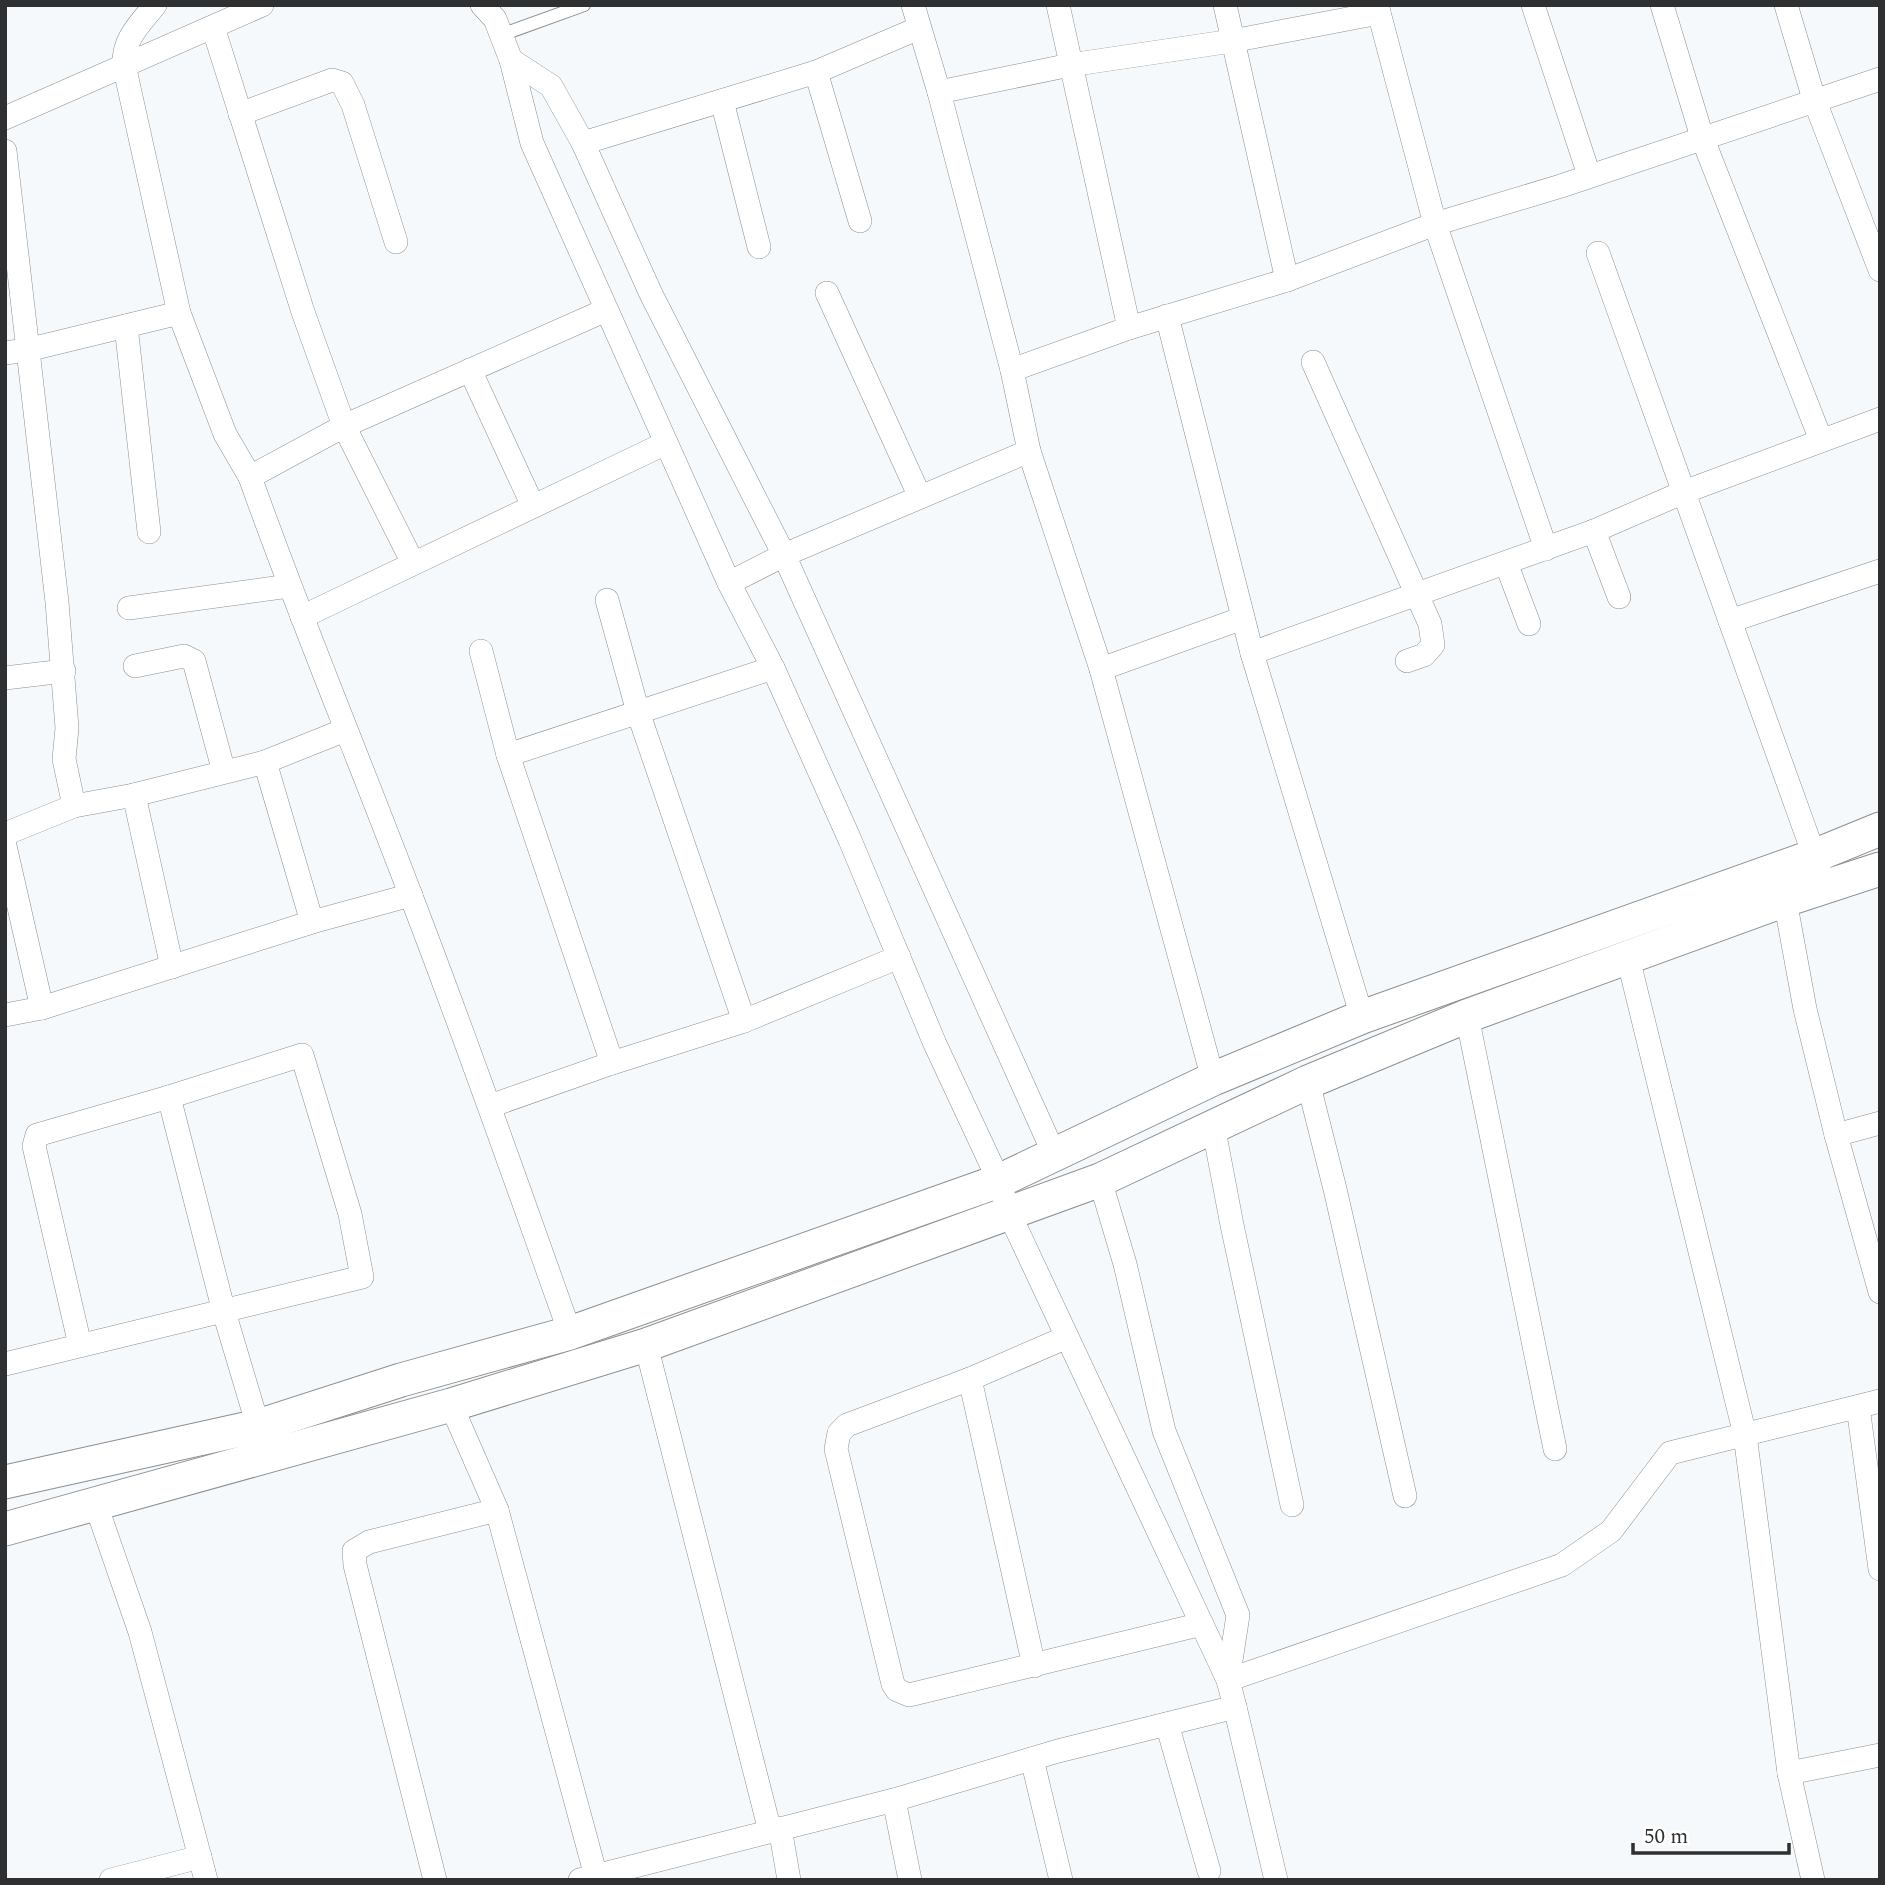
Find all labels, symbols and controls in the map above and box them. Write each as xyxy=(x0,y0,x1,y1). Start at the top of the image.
scale bar xyxy=(1633,1812,1789,1856)
text: 50 m xyxy=(1644,1821,1688,1853)

